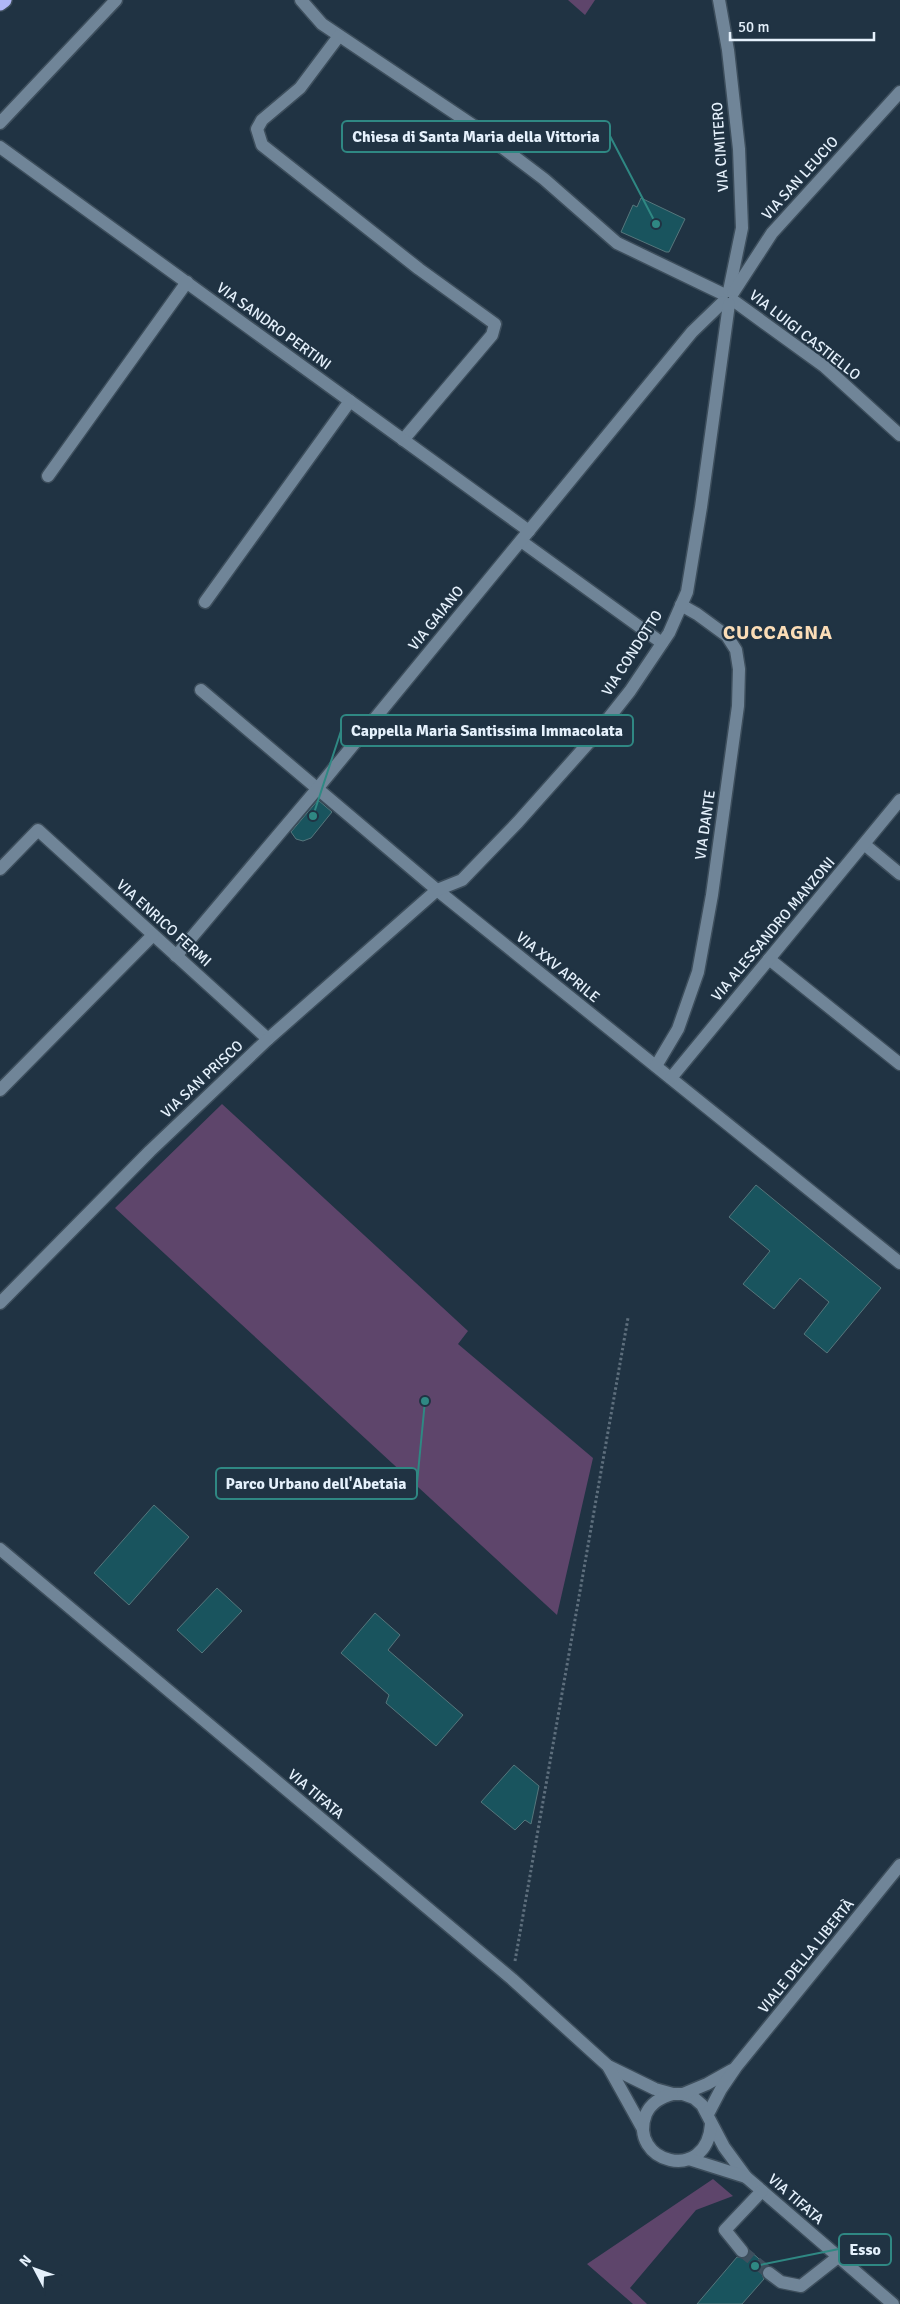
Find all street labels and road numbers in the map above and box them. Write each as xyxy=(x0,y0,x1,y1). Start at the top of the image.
street label: VIA CIMITERO xyxy=(708,101,732,193)
street label: VIA SAN LEUCIO xyxy=(758,133,842,223)
street label: VIA SANDRO PERTINI xyxy=(213,278,335,374)
street label: VIA LUIGI CASTIELLO xyxy=(746,286,864,384)
street label: VIA GAIANO xyxy=(404,582,468,654)
street label: VIA CONDOTTO xyxy=(598,607,666,699)
street label: VIA DANTE xyxy=(691,789,719,861)
street label: VIA ALESSANDRO MANZONI xyxy=(707,853,839,1005)
street label: VIA ENRICO FERMI xyxy=(113,876,215,970)
street label: VIA XXV APRILE xyxy=(513,928,603,1006)
street label: VIA SAN PRISCO xyxy=(157,1036,247,1122)
street label: VIA TIFATA xyxy=(284,1765,348,1823)
street label: VIALE DELLA LIBERTÀ xyxy=(754,1895,858,2017)
street label: VIA TIFATA xyxy=(764,2170,828,2228)

